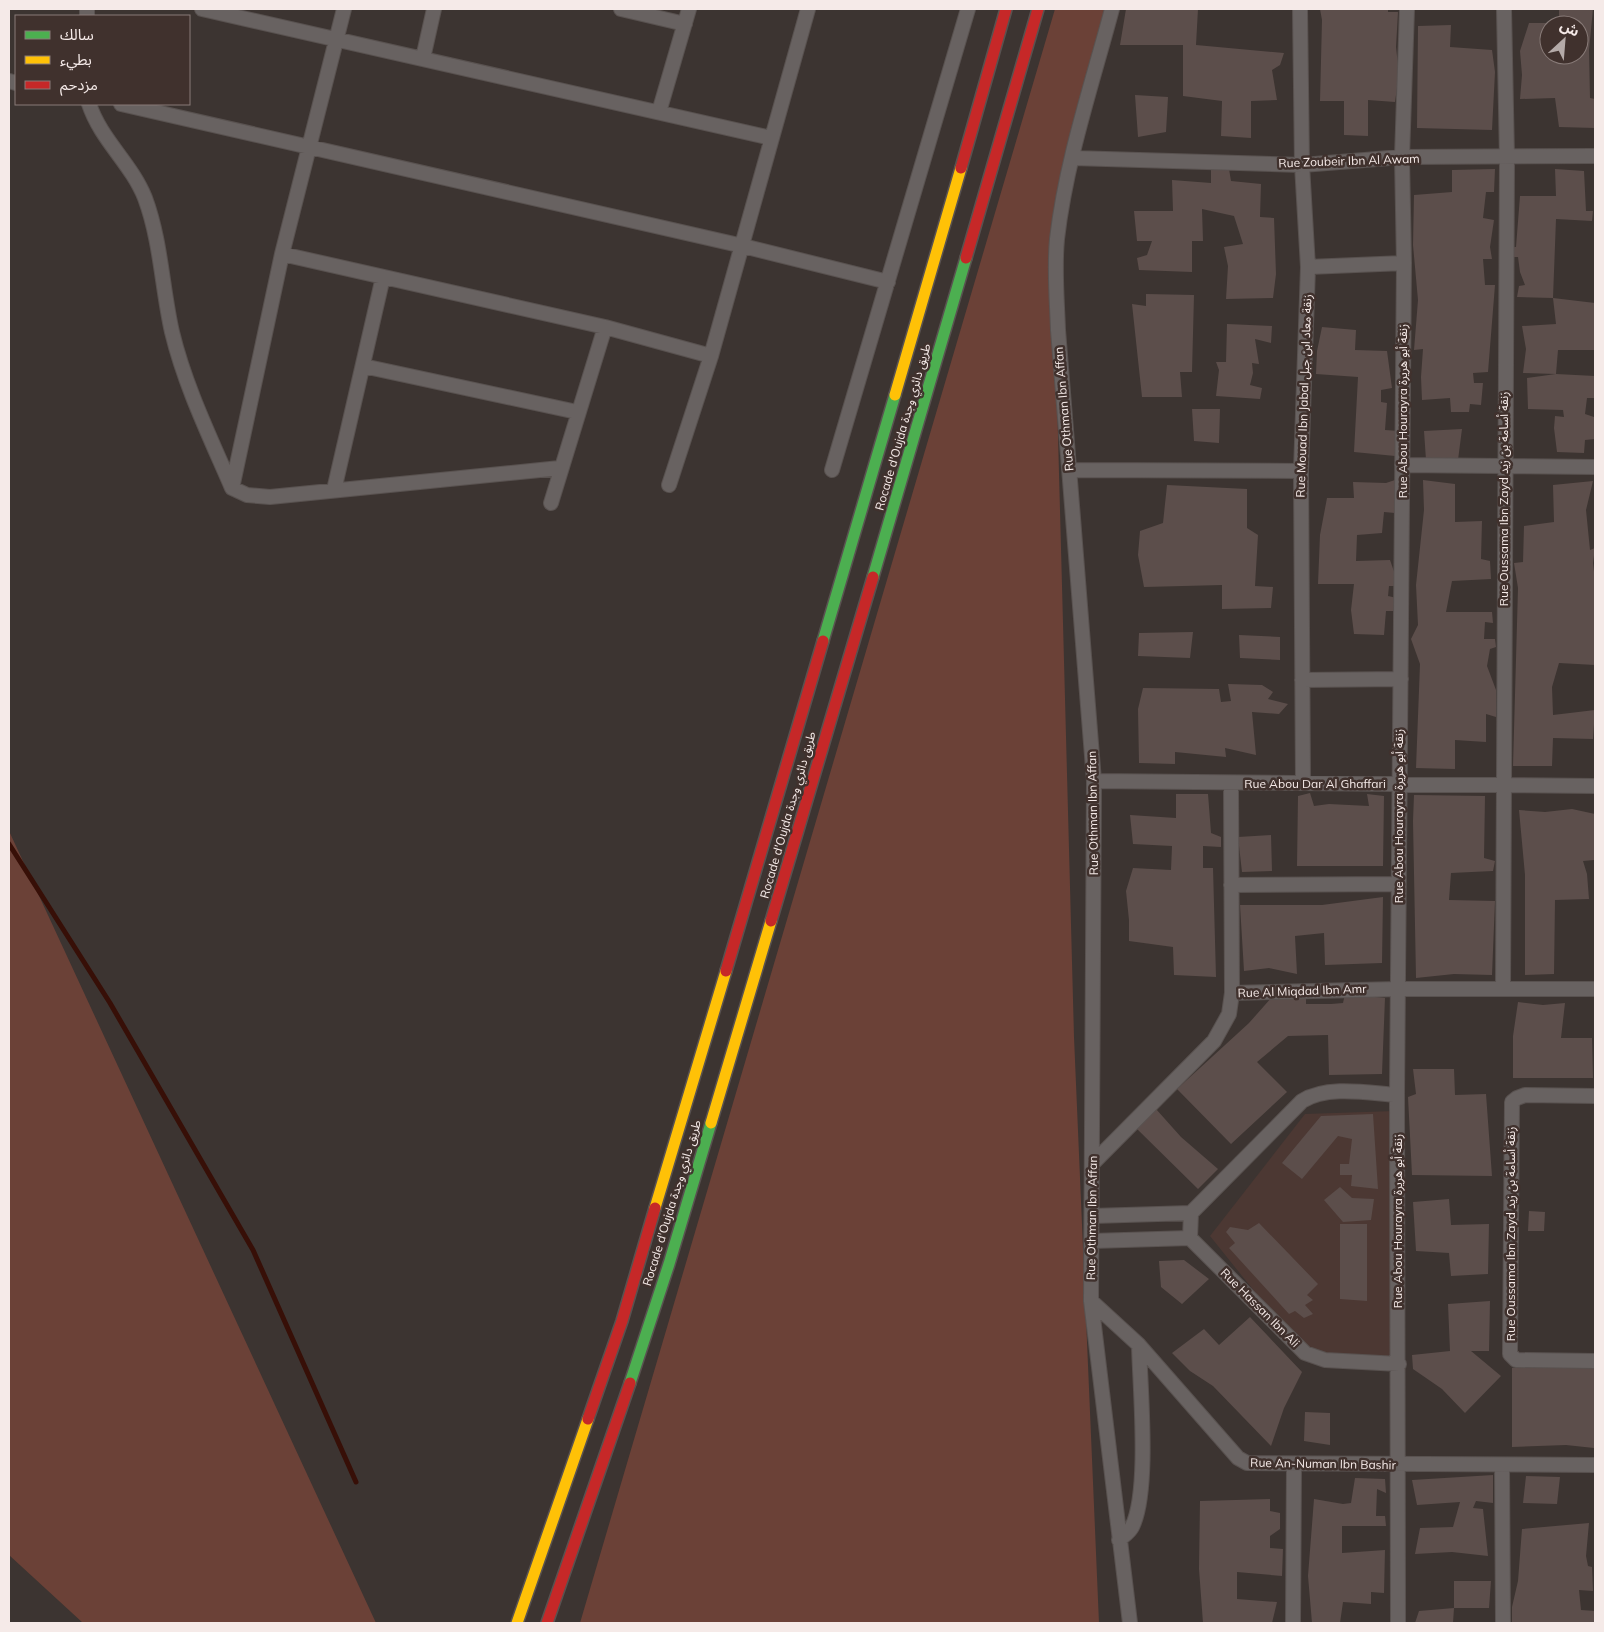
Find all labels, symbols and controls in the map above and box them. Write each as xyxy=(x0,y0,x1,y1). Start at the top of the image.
legend xyxy=(15,15,190,105)
north arrow xyxy=(1539,15,1589,65)
text: ش xyxy=(1557,16,1582,41)
text: سالك xyxy=(60,25,94,44)
text: بطيء xyxy=(60,50,92,71)
text: مزدحم xyxy=(60,75,98,96)
street label: Rue Zoubeir Ibn Al Awam xyxy=(1278,151,1420,170)
street label: Rue Mouad Ibn Jabal زنقة معاد ابن جبل xyxy=(1292,294,1315,498)
street label: Rue Abou Hourayra زنقة أبو هريرة xyxy=(1395,324,1410,498)
street label: Rocade d'Oujda طريق دائري وجدة xyxy=(871,342,936,513)
street label: Rue Othman Ibn Affan xyxy=(1051,346,1076,472)
street label: Rue Oussama Ibn Zayd زنقة أسامة بن زيد xyxy=(1496,392,1511,606)
street label: Rue Abou Hourayra زنقة أبو هريرة xyxy=(1391,729,1406,903)
street label: Rocade d'Oujda طريق دائري وجدة xyxy=(756,730,821,901)
street label: Rue Othman Ibn Affan xyxy=(1084,751,1101,875)
street label: Rue Abou Dar Al Ghaffari xyxy=(1244,776,1386,791)
street label: Rue Al Miqdad Ibn Amr xyxy=(1237,981,1367,1000)
street label: Rocade d'Oujda طريق دائري وجدة xyxy=(639,1118,707,1288)
street label: Rue Oussama Ibn Zayd زنقة أسامة بن زيد xyxy=(1503,1127,1518,1341)
street label: Rue Abou Hourayra زنقة أبو هريرة xyxy=(1390,1134,1405,1308)
street label: Rue Othman Ibn Affan xyxy=(1083,1156,1100,1280)
street label: Rue Hassan Ibn Ali xyxy=(1218,1265,1303,1350)
street label: Rue An-Numan Ibn Bashir xyxy=(1250,1455,1397,1472)

